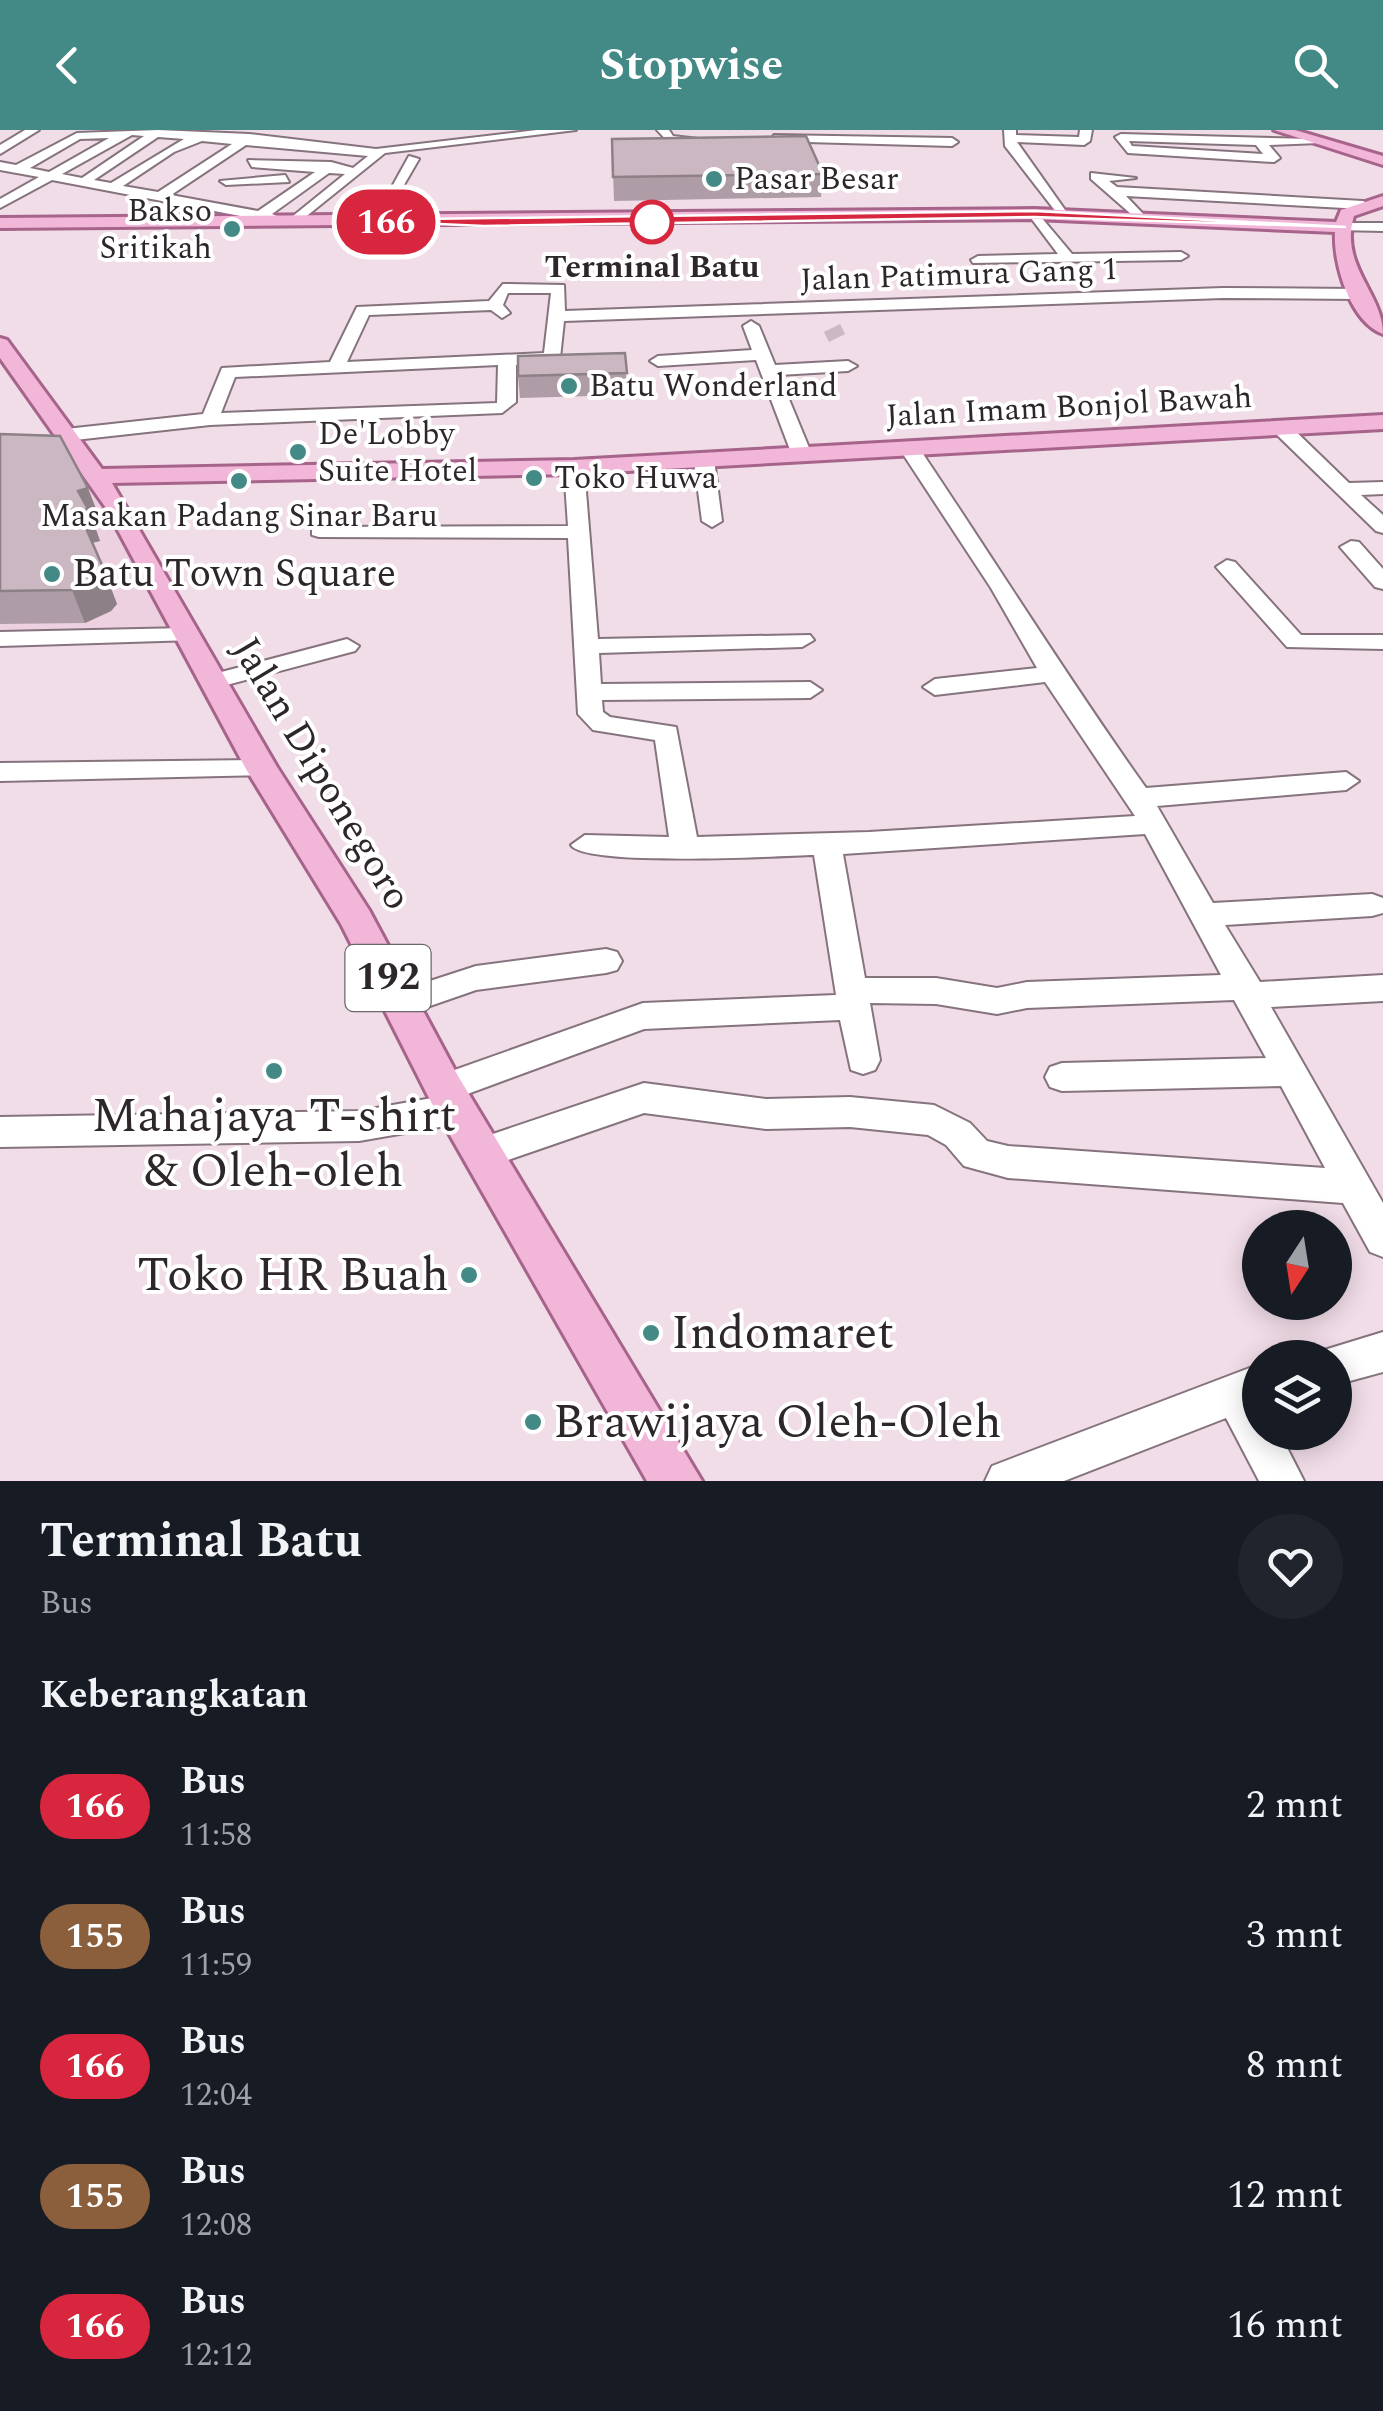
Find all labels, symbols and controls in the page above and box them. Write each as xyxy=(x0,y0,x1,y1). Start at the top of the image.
text: Stopwise xyxy=(600,31,783,100)
icon: back xyxy=(40,38,95,93)
icon: search xyxy=(1288,38,1343,93)
place label: Pasar Besar xyxy=(734,155,899,204)
marker: Pasar Besar xyxy=(703,168,725,190)
place label: Bakso Sritikah xyxy=(99,187,212,273)
line badge: 166 xyxy=(328,189,444,254)
text: 166 xyxy=(357,196,415,249)
marker: Terminal Batu xyxy=(631,201,673,243)
marker: Bakso Sritikah xyxy=(221,218,243,240)
place label: Terminal Batu xyxy=(545,243,760,292)
street label: Jalan Patimura Gang 1 xyxy=(799,245,1119,305)
place label: Batu Wonderland xyxy=(589,362,837,411)
street label: Jalan Imam Bonjol Bawah xyxy=(885,373,1253,441)
marker: Batu Wonderland xyxy=(558,375,580,397)
place label: De'Lobby Suite Hotel xyxy=(318,410,477,496)
marker: De'Lobby Suite Hotel xyxy=(287,441,309,463)
place label: Toko Huwa xyxy=(554,454,718,503)
marker: Toko Huwa xyxy=(523,467,545,489)
marker: Masakan Padang Sinar Baru xyxy=(228,470,250,492)
place label: Masakan Padang Sinar Baru xyxy=(40,492,438,541)
place label: Batu Town Square xyxy=(72,544,396,605)
marker: Batu Town Square xyxy=(41,563,63,585)
street label: Jalan Diponegoro xyxy=(215,626,427,922)
road number: 192 xyxy=(346,945,430,1011)
marker: Mahajaya T-shirt & Oleh-oleh xyxy=(263,1060,285,1082)
place label: Mahajaya T-shirt & Oleh-oleh xyxy=(91,1080,457,1208)
north arrow xyxy=(1242,1210,1352,1320)
map controls xyxy=(1242,1210,1352,1450)
place label: Toko HR Buah xyxy=(137,1239,449,1312)
marker: Toko HR Buah xyxy=(458,1264,480,1286)
place label: Indomaret xyxy=(671,1297,894,1370)
marker: Indomaret xyxy=(640,1322,662,1344)
button: layers xyxy=(1242,1340,1352,1450)
place label: Brawijaya Oleh-Oleh xyxy=(553,1386,1002,1459)
marker: Brawijaya Oleh-Oleh xyxy=(522,1411,544,1433)
text: Terminal Batu xyxy=(40,1505,362,1578)
button: heart xyxy=(1238,1514,1343,1619)
text: Bus xyxy=(40,1579,93,1628)
text: Keberangkatan xyxy=(40,1667,308,1725)
text: Bus xyxy=(180,1753,246,1811)
text: 2 mnt xyxy=(1246,1777,1343,1835)
text: 166 xyxy=(66,1780,124,1833)
text: 11:58 xyxy=(180,1811,252,1860)
text: Bus xyxy=(180,1883,246,1941)
text: 3 mnt xyxy=(1246,1907,1343,1965)
text: 155 xyxy=(66,1910,124,1963)
text: 11:59 xyxy=(180,1941,252,1990)
text: Bus xyxy=(180,2013,246,2071)
text: 8 mnt xyxy=(1246,2037,1343,2095)
text: 166 xyxy=(66,2040,124,2093)
text: 12:04 xyxy=(180,2071,252,2120)
text: Bus xyxy=(180,2143,246,2201)
text: 12 mnt xyxy=(1227,2167,1343,2225)
text: 155 xyxy=(66,2170,124,2223)
text: 12:08 xyxy=(180,2201,252,2250)
text: Bus xyxy=(180,2273,246,2331)
text: 16 mnt xyxy=(1227,2297,1343,2355)
text: 166 xyxy=(66,2300,124,2353)
text: 12:12 xyxy=(180,2331,252,2380)

